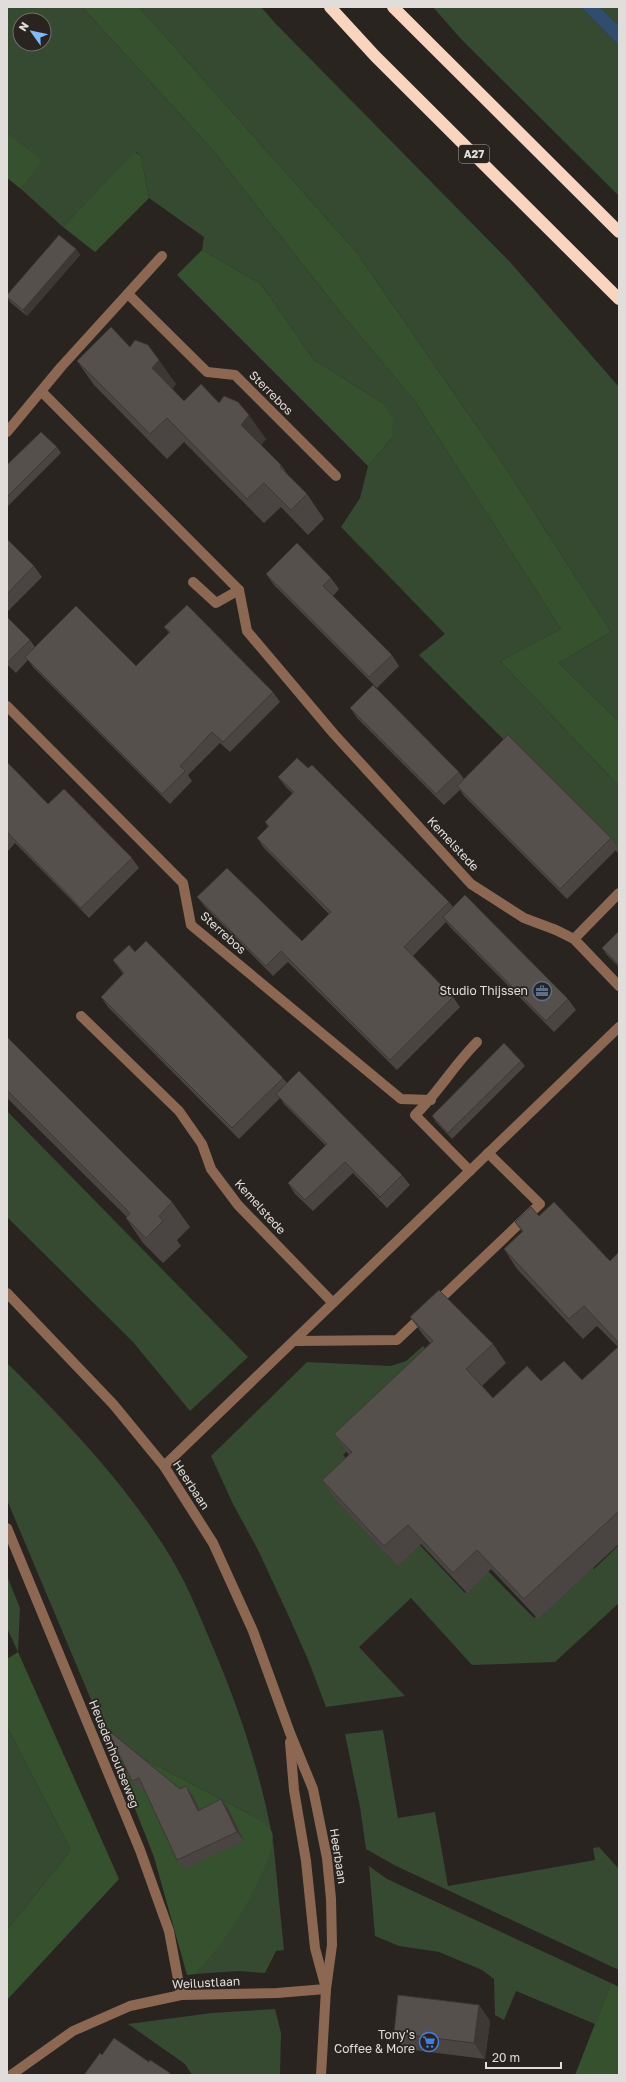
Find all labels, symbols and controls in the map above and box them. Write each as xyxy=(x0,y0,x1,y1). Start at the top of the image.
north arrow xyxy=(12,12,52,52)
text: N xyxy=(15,19,31,33)
road number: A27 xyxy=(459,145,489,163)
street label: Sterrebos xyxy=(246,367,297,418)
street label: Kemelstede xyxy=(424,813,482,874)
street label: Sterrebos xyxy=(197,908,249,957)
office icon: Studio Thijssen xyxy=(531,980,553,1002)
place label: Studio Thijssen xyxy=(439,983,528,998)
street label: Kemelstede xyxy=(232,1176,289,1237)
street label: Heerbaan xyxy=(170,1457,213,1512)
street label: Heusdenhoutseweg xyxy=(86,1698,143,1810)
street label: Heerbaan xyxy=(327,1827,350,1885)
street label: Weilustlaan xyxy=(171,1973,240,1992)
place label: Tony's Coffee & More xyxy=(334,2027,415,2056)
supermarket icon: Tony's Coffee & More xyxy=(418,2031,440,2053)
scale bar xyxy=(486,2044,561,2070)
text: 20 m xyxy=(492,2050,520,2065)

